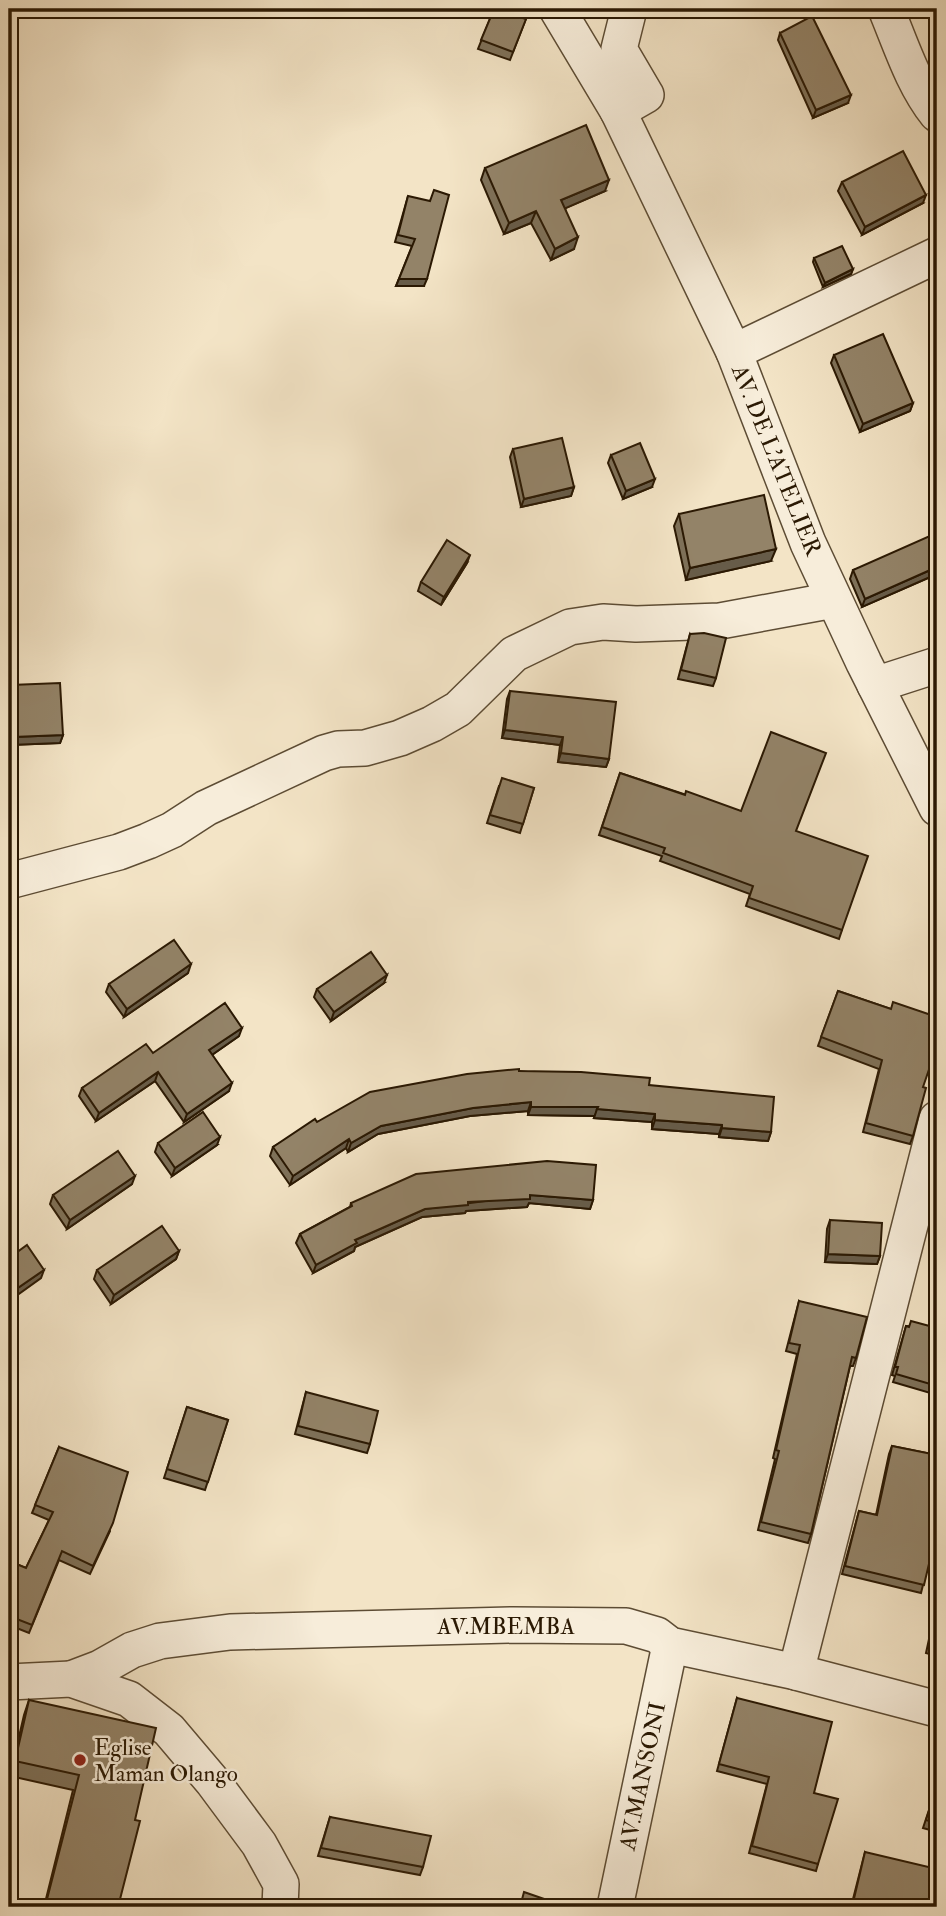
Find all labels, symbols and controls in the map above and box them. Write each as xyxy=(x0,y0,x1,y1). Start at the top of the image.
street label: AV. DE L'ATELIER xyxy=(725,360,828,560)
street label: AV.MBEMBA xyxy=(436,1612,575,1641)
street label: AV.MANSONI xyxy=(612,1699,672,1854)
place label: Eglise Maman Olango xyxy=(94,1733,238,1788)
marker: Eglise Maman Olango xyxy=(72,1752,88,1768)

